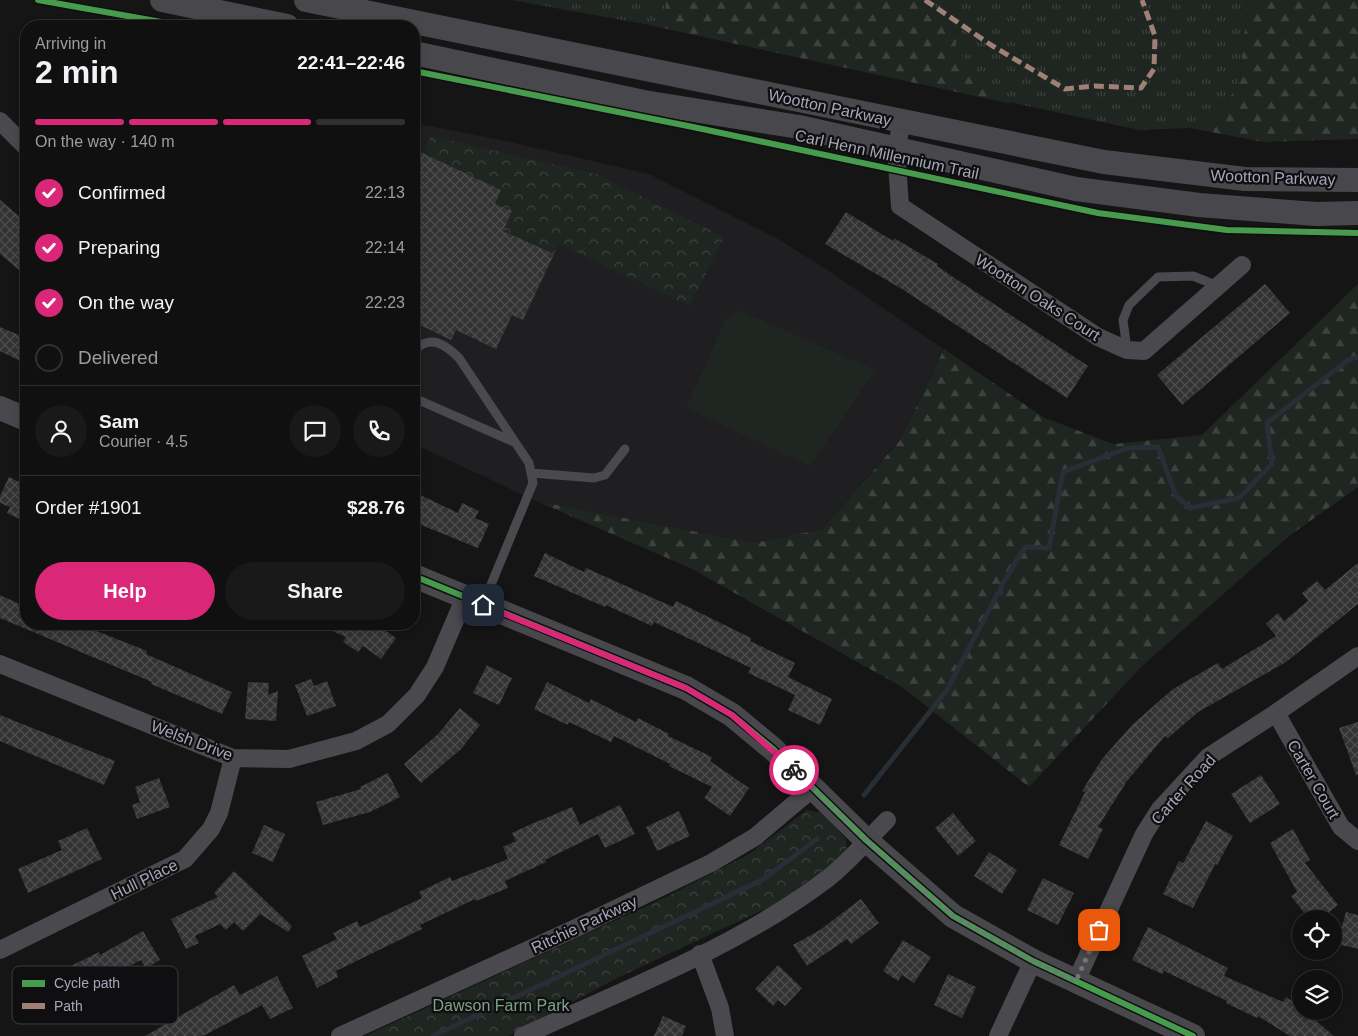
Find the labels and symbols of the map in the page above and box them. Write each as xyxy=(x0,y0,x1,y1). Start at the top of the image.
street label: Wootton Parkway xyxy=(767,86,893,129)
street label: Carl Henn Millennium Trail xyxy=(793,127,980,182)
street label: Wootton Parkway xyxy=(1210,167,1336,188)
street label: Wootton Oaks Court xyxy=(972,251,1103,344)
pin xyxy=(462,584,504,626)
street label: Welsh Drive xyxy=(149,717,235,764)
street label: Carter Court xyxy=(1284,737,1343,822)
courier xyxy=(769,745,819,795)
street label: Carter Road xyxy=(1148,751,1219,827)
street label: Hull Place xyxy=(108,856,180,903)
street label: Ritchie Parkway xyxy=(529,893,640,956)
pin xyxy=(1078,909,1120,951)
legend xyxy=(12,966,178,1024)
text: Cycle path xyxy=(54,975,120,991)
park label: Dawson Farm Park xyxy=(433,997,570,1014)
text: Path xyxy=(54,998,83,1014)

